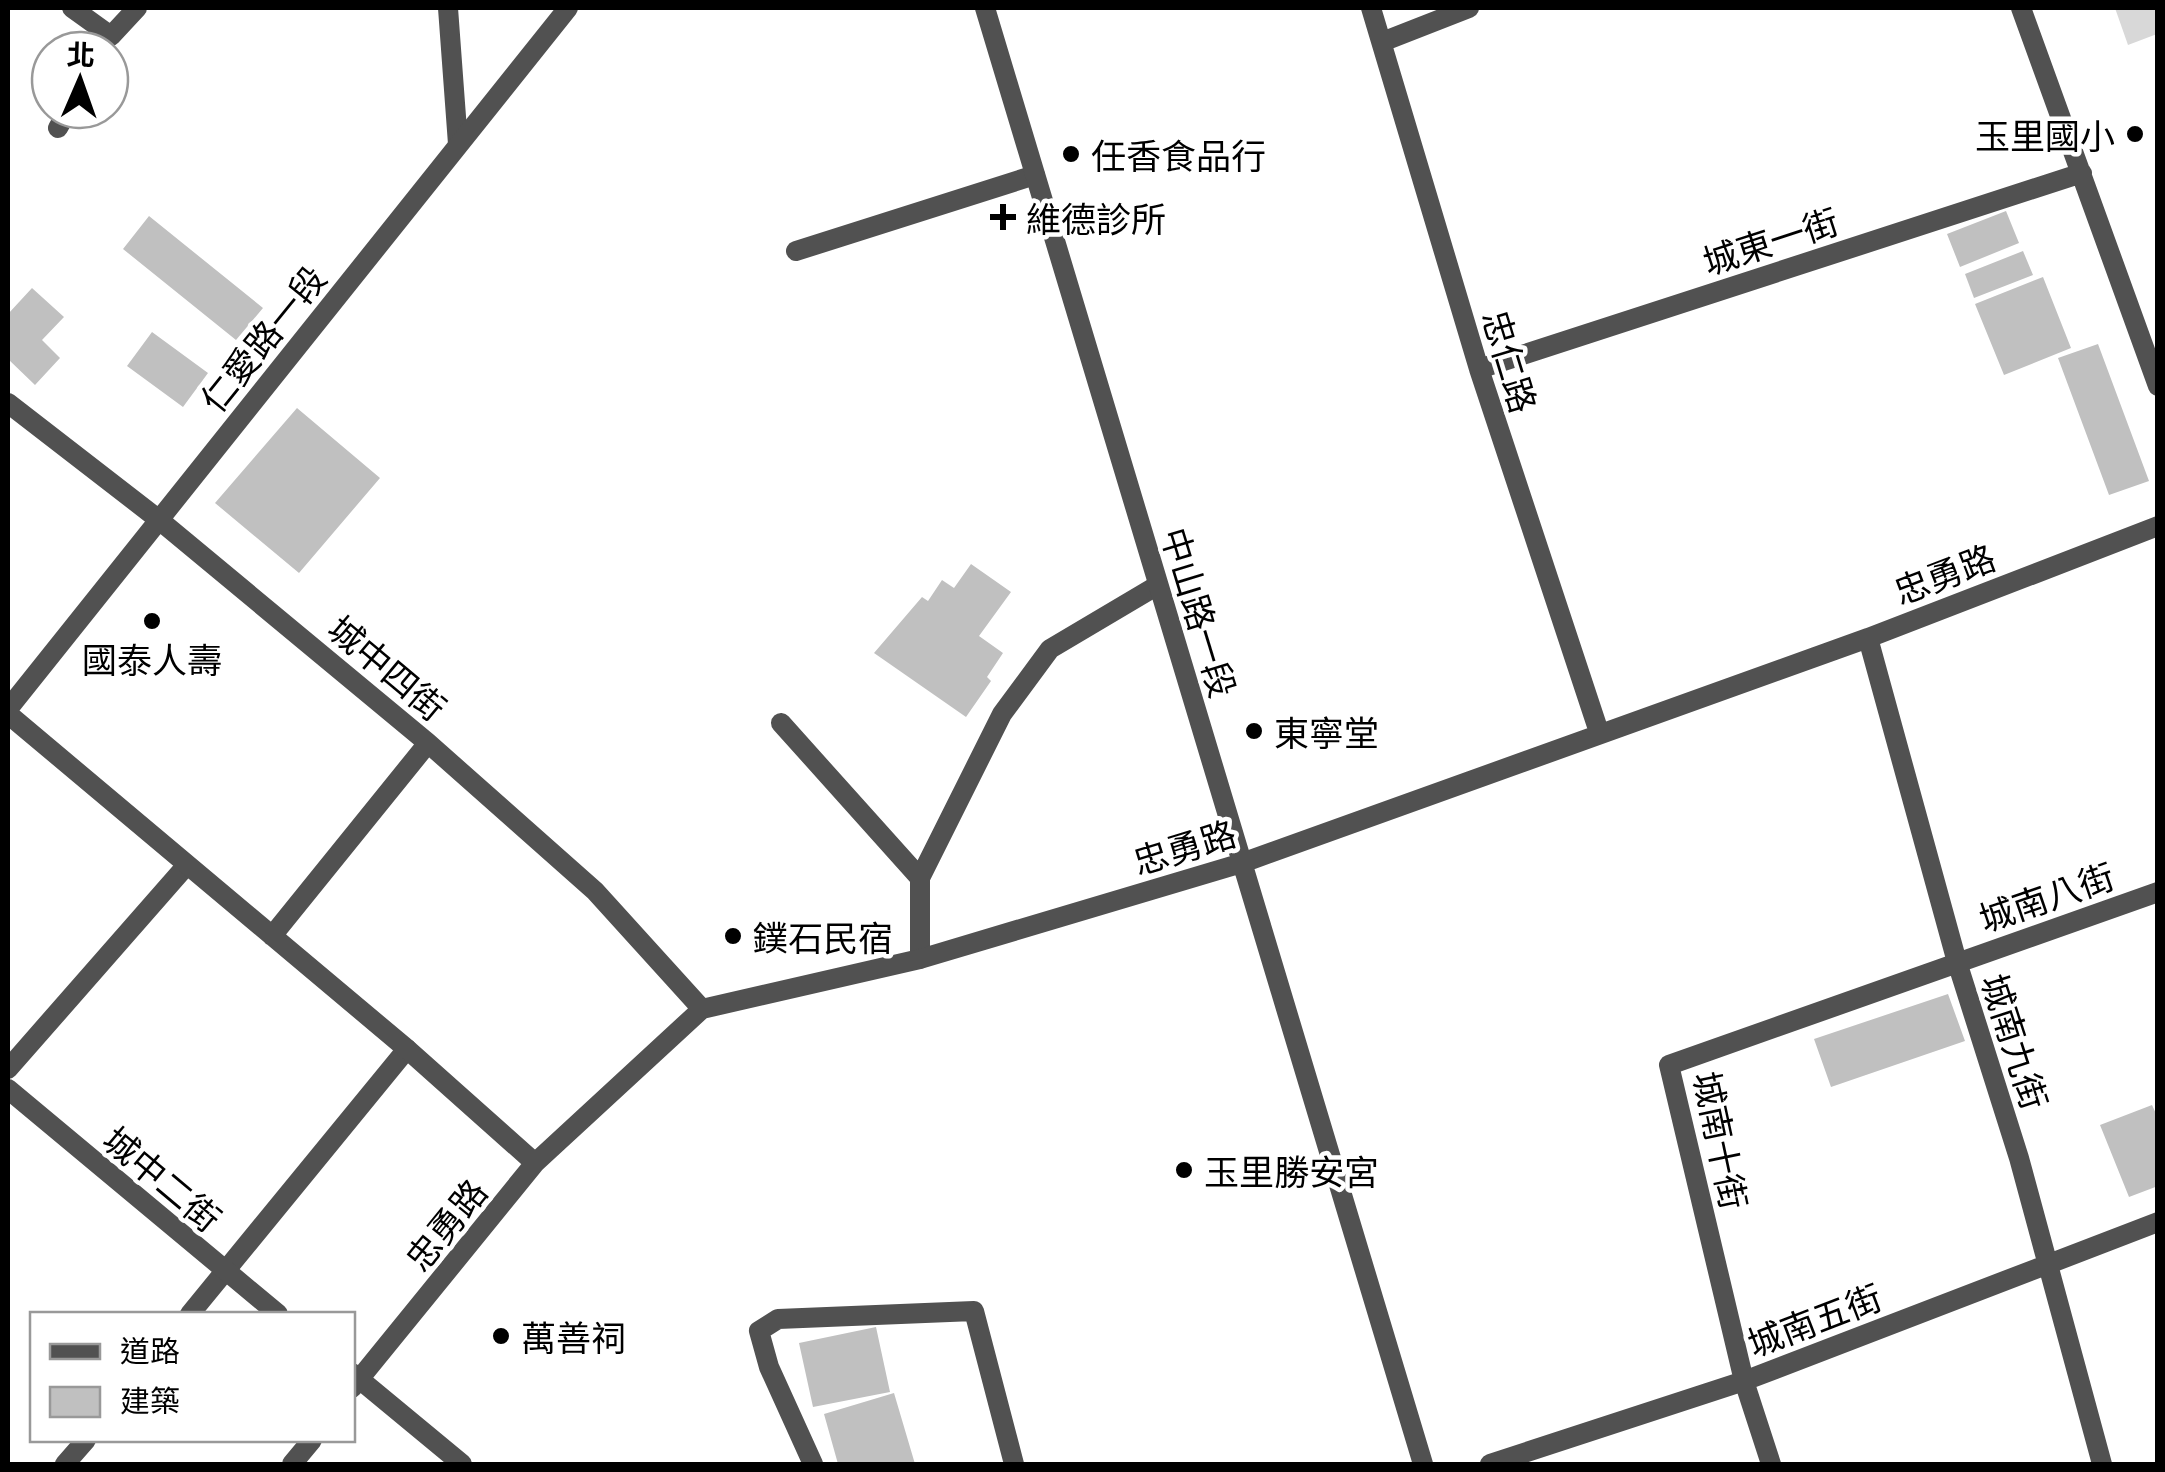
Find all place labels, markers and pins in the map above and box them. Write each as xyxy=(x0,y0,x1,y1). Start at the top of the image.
place label: 玉里國小 xyxy=(1975,113,2115,156)
marker: 玉里國小 xyxy=(2124,123,2146,145)
place label: 任香食品行 xyxy=(1091,133,1266,176)
marker: 任香食品行 xyxy=(1060,143,1082,165)
place label: 維德診所 xyxy=(1026,196,1166,239)
marker: 維德診所 xyxy=(990,204,1016,230)
marker: 國泰人壽 xyxy=(141,610,163,632)
place label: 國泰人壽 xyxy=(82,637,222,680)
place label: 東寧堂 xyxy=(1274,710,1379,753)
marker: 東寧堂 xyxy=(1243,720,1265,742)
place label: 鏷石民宿 xyxy=(753,915,893,958)
marker: 鏷石民宿 xyxy=(722,925,744,947)
place label: 玉里勝安宮 xyxy=(1204,1149,1379,1192)
marker: 玉里勝安宮 xyxy=(1173,1159,1195,1181)
place label: 萬善祠 xyxy=(521,1315,626,1358)
marker: 萬善祠 xyxy=(490,1325,512,1347)

